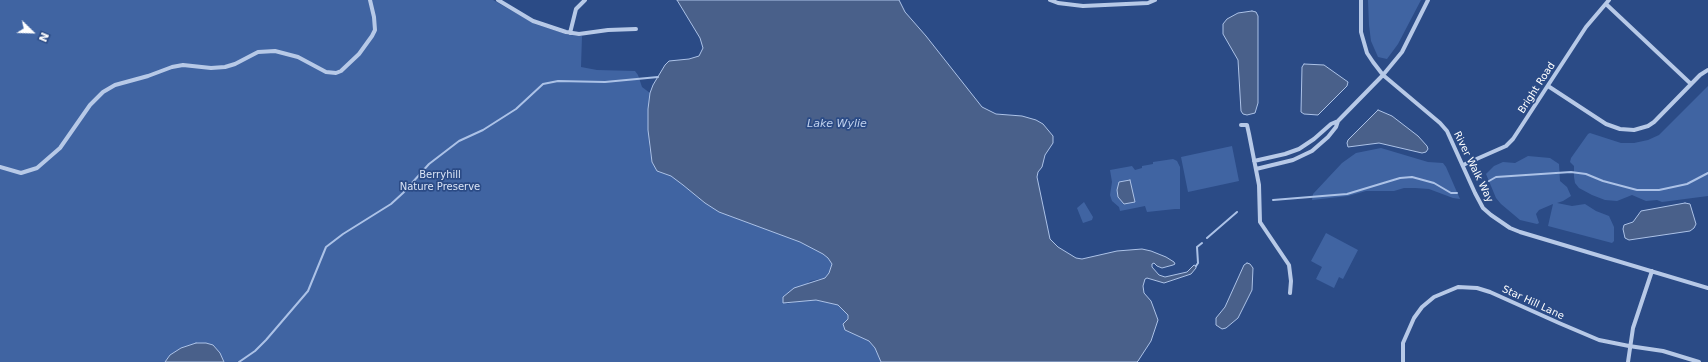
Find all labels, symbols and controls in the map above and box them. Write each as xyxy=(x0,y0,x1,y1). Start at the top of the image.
north arrow xyxy=(12,12,52,52)
text: N xyxy=(36,30,51,44)
street label: Bright Road xyxy=(1516,60,1558,116)
water label: Lake Wylie xyxy=(807,117,867,131)
street label: River Walk Way xyxy=(1451,130,1495,204)
park label: Berryhill Nature Preserve xyxy=(400,169,480,192)
street label: Star Hill Lane xyxy=(1500,283,1566,323)

